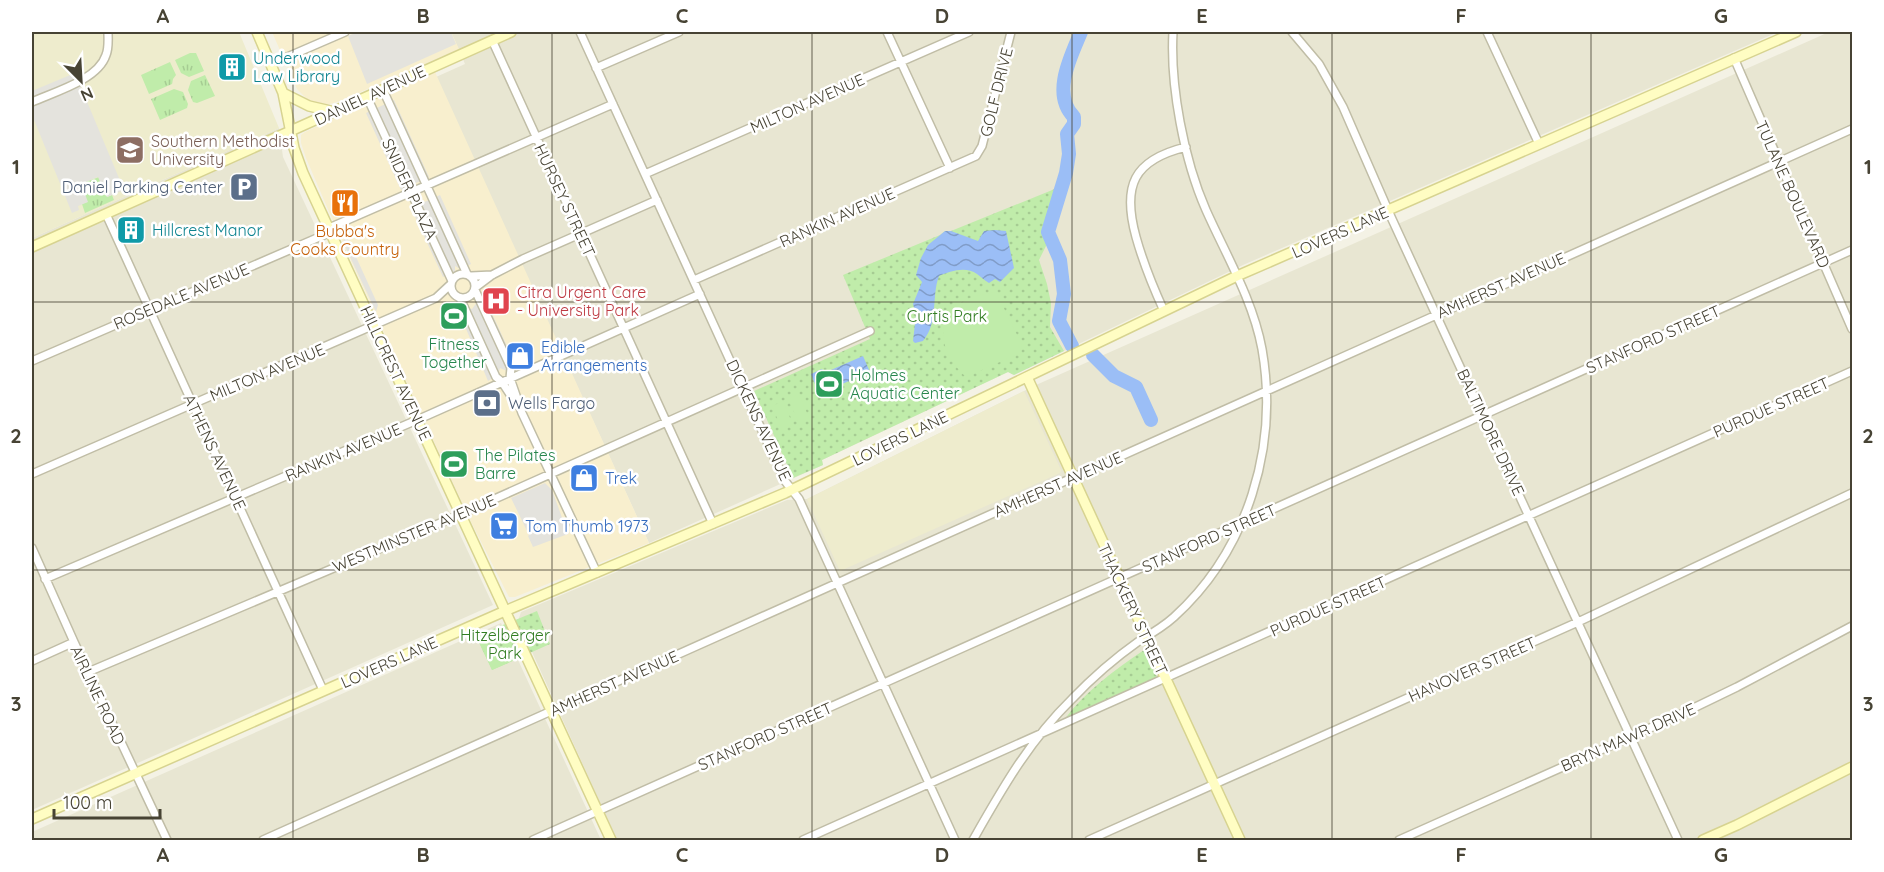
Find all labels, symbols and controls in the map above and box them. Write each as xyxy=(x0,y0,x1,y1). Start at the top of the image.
text: A xyxy=(157,3,170,28)
text: B xyxy=(416,3,430,28)
text: C xyxy=(676,3,689,28)
text: D xyxy=(935,3,949,28)
text: E xyxy=(1196,3,1208,28)
text: F xyxy=(1455,3,1467,28)
text: G xyxy=(1714,3,1728,28)
street label: GOLF DRIVE xyxy=(975,45,1017,139)
place label: Underwood Law Library xyxy=(253,48,340,86)
north arrow xyxy=(51,51,111,111)
building icon: Underwood Law Library xyxy=(216,51,248,83)
street label: DANIEL AVENUE xyxy=(311,61,429,129)
street label: MILTON AVENUE xyxy=(747,69,867,137)
text: N xyxy=(78,83,97,106)
street label: TULANE BOULEVARD xyxy=(1751,117,1835,271)
place label: Southern Methodist University xyxy=(151,131,295,169)
school or university icon: Southern Methodist University xyxy=(114,134,146,166)
street label: SNIDER PLAZA xyxy=(378,135,442,243)
street label: HURSEY STREET xyxy=(530,140,600,260)
text: 1 xyxy=(12,154,20,179)
text: 1 xyxy=(1864,154,1872,179)
parking icon: Daniel Parking Center xyxy=(228,171,260,203)
place label: Daniel Parking Center xyxy=(62,177,223,197)
street label: RANKIN AVENUE xyxy=(776,183,898,251)
restaurant icon: Bubba's Cooks Country xyxy=(329,187,361,219)
street label: LOVERS LANE xyxy=(1288,202,1392,262)
building icon: Hillcrest Manor xyxy=(115,214,147,246)
place label: Hillcrest Manor xyxy=(152,220,263,240)
place label: Bubba's Cooks Country xyxy=(290,221,400,259)
street label: AMHERST AVENUE xyxy=(1434,248,1568,322)
street label: ROSEDALE AVENUE xyxy=(110,258,252,334)
place label: Citra Urgent Care - University Park xyxy=(517,282,646,320)
hospital icon: Citra Urgent Care - University Park xyxy=(480,285,512,317)
sports icon: Fitness Together xyxy=(438,300,470,332)
street label: STANFORD STREET xyxy=(1583,300,1724,378)
street label: HILLCREST AVENUE xyxy=(356,302,436,444)
park label: Curtis Park xyxy=(907,306,987,326)
place label: Fitness Together xyxy=(421,334,487,372)
place label: Edible Arrangements xyxy=(541,337,647,375)
street label: MILTON AVENUE xyxy=(206,339,328,405)
shop icon: Edible Arrangements xyxy=(504,340,536,372)
street label: DICKENS AVENUE xyxy=(722,356,796,484)
place label: Holmes Aquatic Center xyxy=(850,365,960,403)
street label: BALTIMORE DRIVE xyxy=(1453,365,1529,499)
sports icon: Holmes Aquatic Center xyxy=(813,368,845,400)
street label: PURDUE STREET xyxy=(1710,372,1833,442)
bank icon: Wells Fargo xyxy=(471,387,503,419)
street label: ATHENS AVENUE xyxy=(179,391,251,513)
place label: Wells Fargo xyxy=(508,393,595,413)
street label: LOVERS LANE xyxy=(849,406,951,470)
street label: RANKIN AVENUE xyxy=(282,419,404,485)
text: 2 xyxy=(10,423,22,448)
text: 2 xyxy=(1862,423,1874,448)
place label: The Pilates Barre xyxy=(475,445,555,483)
street label: AMHERST AVENUE xyxy=(991,447,1125,521)
sports icon: The Pilates Barre xyxy=(438,448,470,480)
shop icon: Trek xyxy=(568,462,600,494)
place label: Trek xyxy=(605,468,637,488)
street label: WESTMINSTER AVENUE xyxy=(329,489,499,577)
street label: STANFORD STREET xyxy=(1139,499,1280,577)
supermarket icon: Tom Thumb 1973 xyxy=(488,510,520,542)
place label: Tom Thumb 1973 xyxy=(525,516,649,536)
street label: THACKERY STREET xyxy=(1094,540,1172,678)
street label: PURDUE STREET xyxy=(1267,571,1390,641)
park label: Hitzelberger Park xyxy=(460,625,550,663)
street label: LOVERS LANE xyxy=(337,632,441,692)
street label: HANOVER STREET xyxy=(1405,632,1539,706)
street label: AIRLINE ROAD xyxy=(66,642,130,748)
street label: AMHERST AVENUE xyxy=(547,646,681,720)
text: 3 xyxy=(11,691,21,716)
text: 3 xyxy=(1863,691,1873,716)
street label: STANFORD STREET xyxy=(695,697,836,775)
street label: BRYN MAWR DRIVE xyxy=(1557,698,1699,776)
scale bar xyxy=(54,782,160,820)
text: 100 m xyxy=(63,791,112,814)
text: A xyxy=(157,842,170,867)
text: B xyxy=(416,842,430,867)
text: C xyxy=(676,842,689,867)
text: D xyxy=(935,842,949,867)
text: E xyxy=(1196,842,1208,867)
text: F xyxy=(1455,842,1467,867)
text: G xyxy=(1714,842,1728,867)

